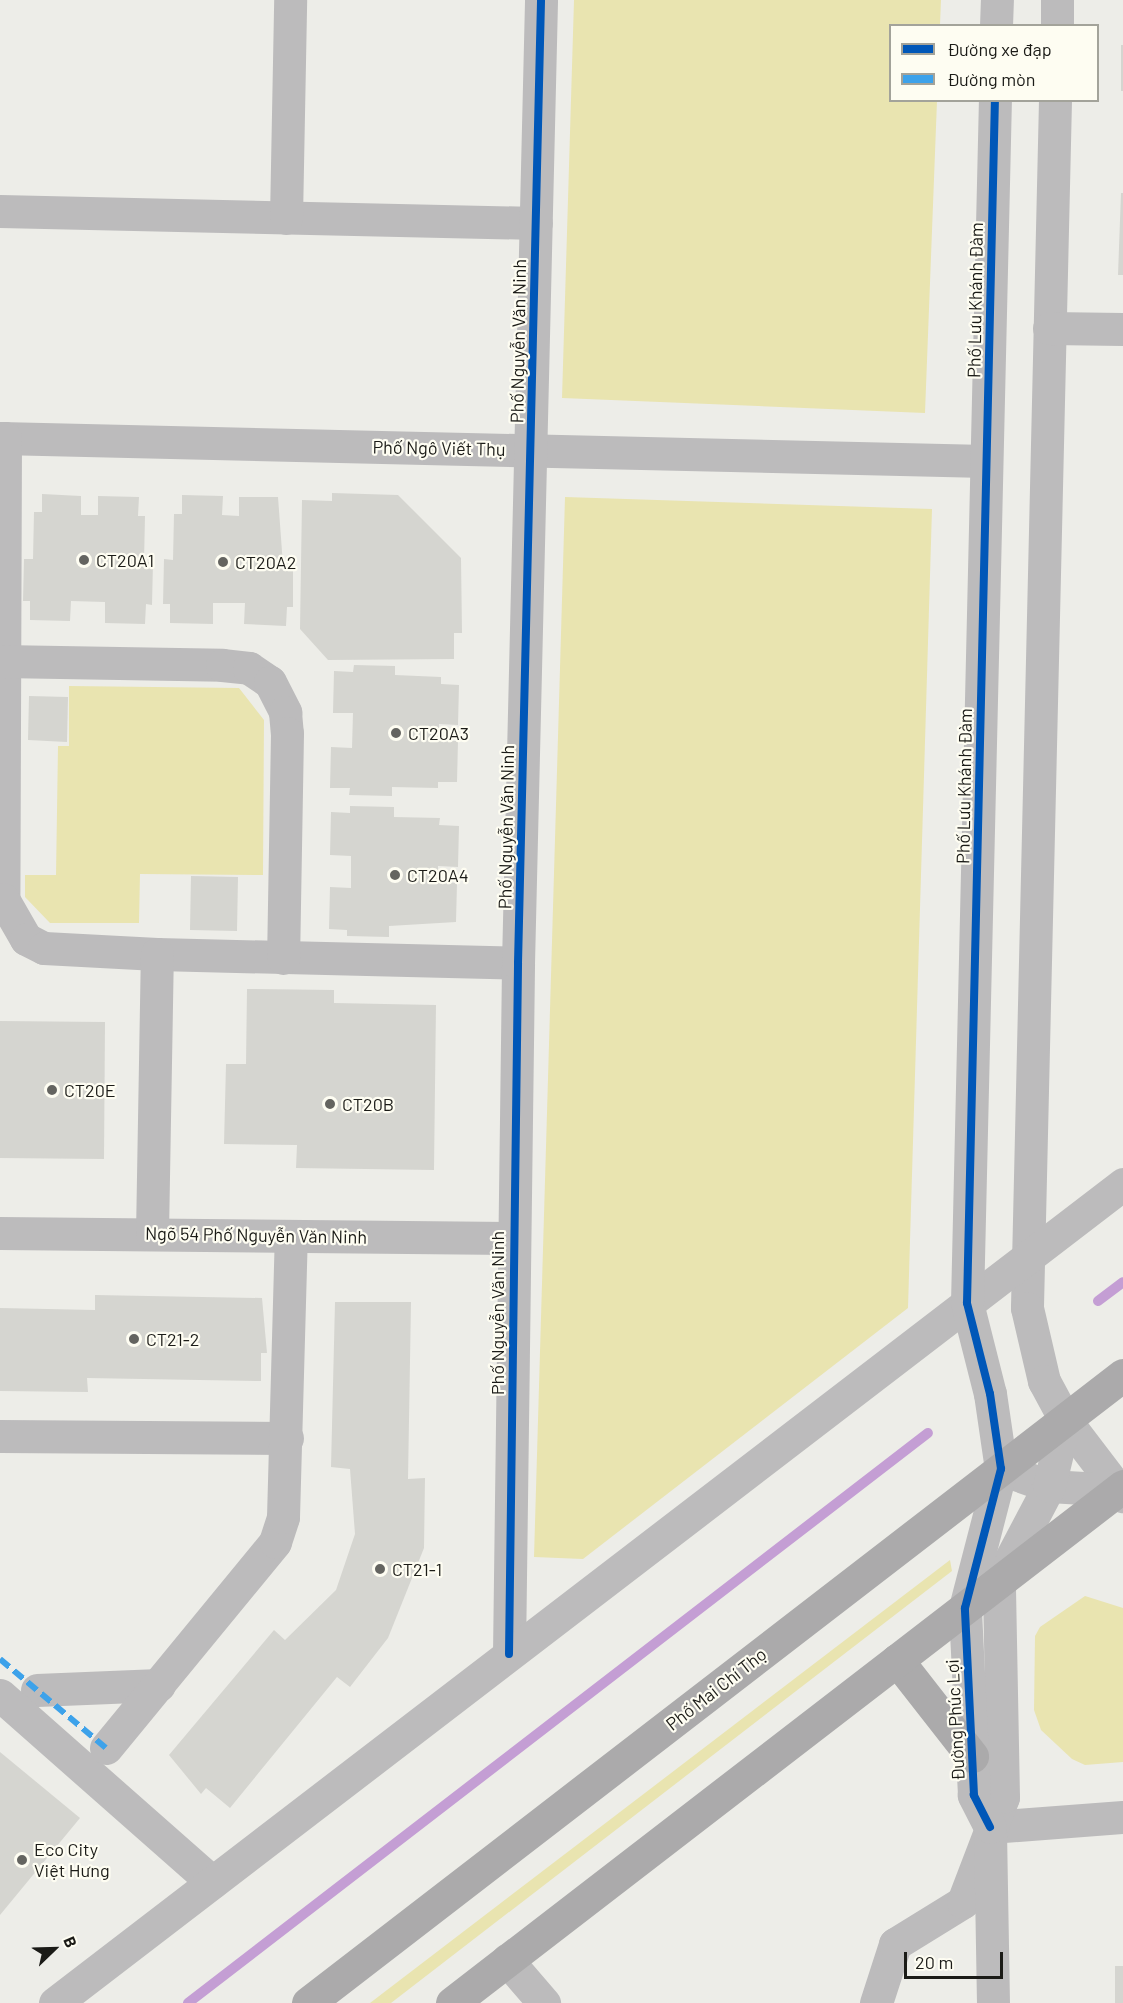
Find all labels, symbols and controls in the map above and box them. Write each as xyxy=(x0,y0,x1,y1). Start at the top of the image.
legend xyxy=(889,24,1099,102)
text: Đường xe đạp xyxy=(947,38,1052,60)
text: Đường mòn xyxy=(947,68,1035,90)
street label: Phố Lưu Khánh Đàm xyxy=(963,222,987,378)
street label: Phố Nguyễn Văn Ninh xyxy=(506,259,530,423)
street label: Phố Ngô Viết Thụ xyxy=(372,436,506,460)
place label: CT20A1 xyxy=(96,549,154,571)
place label: CT20A2 xyxy=(235,551,296,573)
marker: CT20A1 xyxy=(77,553,91,567)
marker: CT20A2 xyxy=(216,555,230,569)
street label: Phố Lưu Khánh Đàm xyxy=(952,708,976,864)
place label: CT20A3 xyxy=(408,722,469,744)
marker: CT20A3 xyxy=(389,726,403,740)
street label: Phố Nguyễn Văn Ninh xyxy=(494,745,518,909)
place label: CT20A4 xyxy=(407,864,469,886)
marker: CT20A4 xyxy=(388,868,402,882)
place label: CT20E xyxy=(64,1079,116,1101)
marker: CT20E xyxy=(45,1083,59,1097)
place label: CT20B xyxy=(342,1093,394,1115)
marker: CT20B xyxy=(323,1097,337,1111)
street label: Ngõ 54 Phố Nguyễn Văn Ninh xyxy=(145,1222,367,1248)
street label: Phố Nguyễn Văn Ninh xyxy=(486,1231,508,1395)
place label: CT21-2 xyxy=(146,1328,199,1350)
marker: CT21-2 xyxy=(127,1332,141,1346)
place label: CT21-1 xyxy=(392,1558,442,1580)
marker: CT21-1 xyxy=(373,1562,387,1576)
street label: Phố Mai Chí Thọ xyxy=(662,1643,770,1735)
street label: Đường Phúc Lợi xyxy=(941,1659,969,1781)
place label: Eco City Việt Hưng xyxy=(34,1839,110,1882)
marker: Eco City Việt Hưng xyxy=(15,1853,29,1867)
north arrow xyxy=(24,1919,84,1979)
text: B xyxy=(60,1933,82,1950)
scale bar xyxy=(907,1940,1006,1978)
text: 20 m xyxy=(915,1951,953,1973)

